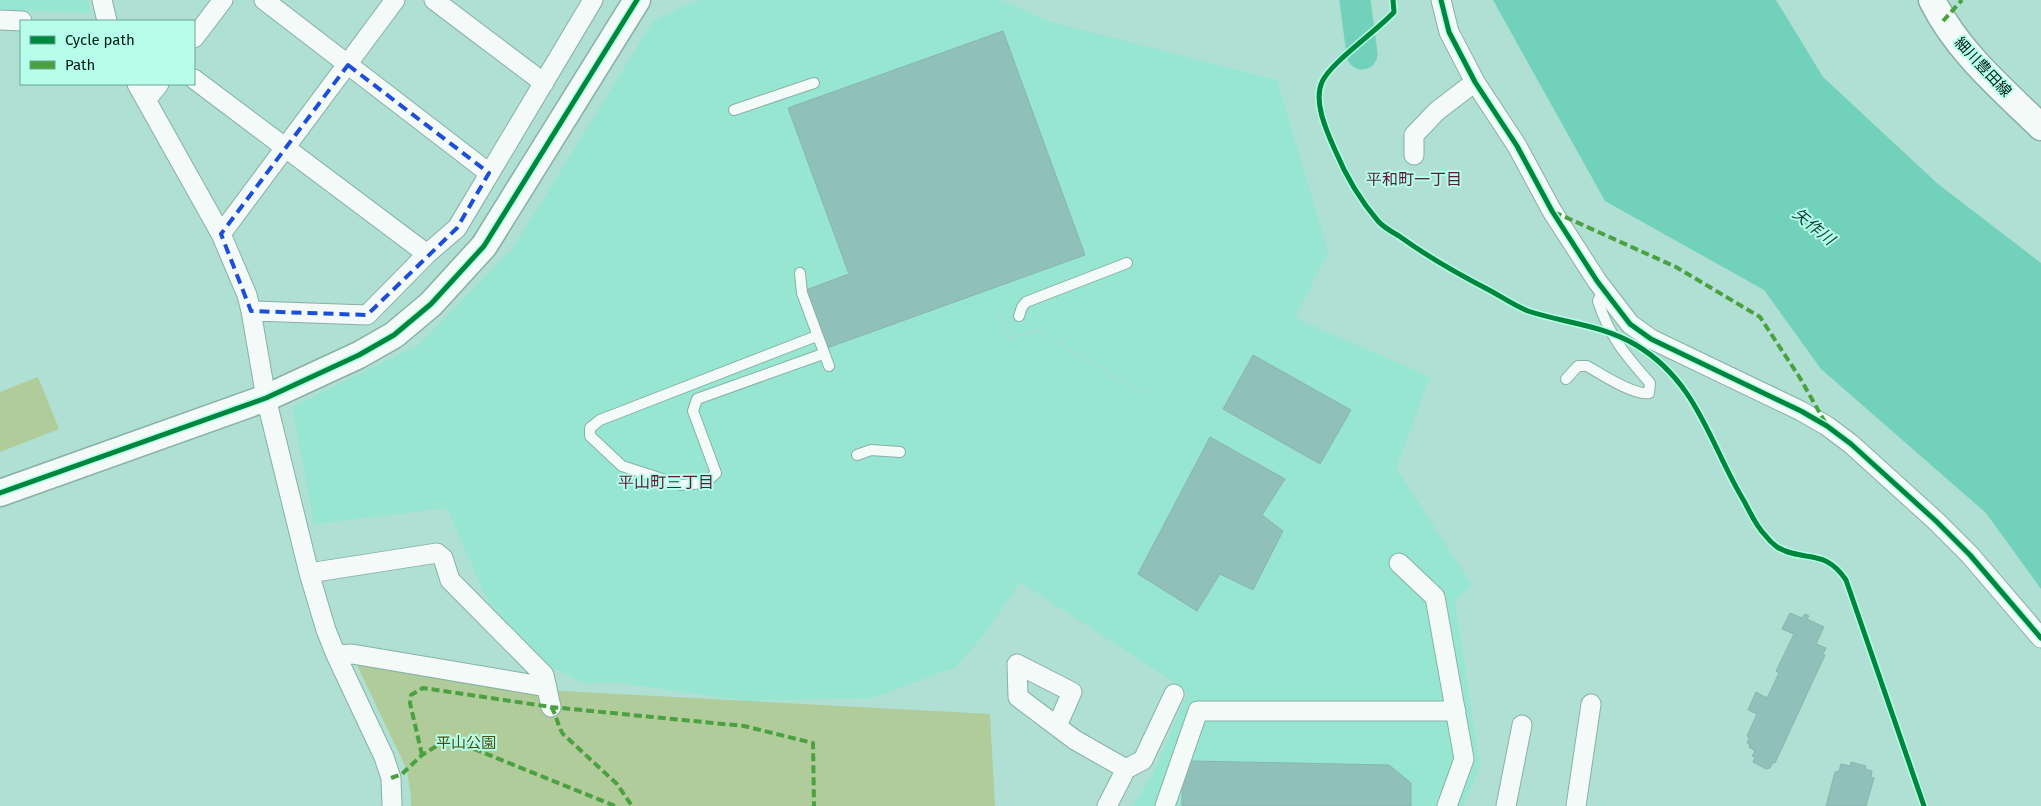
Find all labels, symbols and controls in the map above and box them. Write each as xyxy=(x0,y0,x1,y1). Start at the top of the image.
legend xyxy=(20,20,195,85)
text: Cycle path xyxy=(65,31,135,49)
street label: 細川豊田線 xyxy=(1951,33,2015,101)
text: Path xyxy=(65,56,95,74)
district label: 平和町一丁目 xyxy=(1366,170,1462,189)
water label: 矢作川 xyxy=(1789,204,1840,250)
district label: 平山町三丁目 xyxy=(618,473,714,492)
park label: 平山公園 xyxy=(436,734,496,752)

